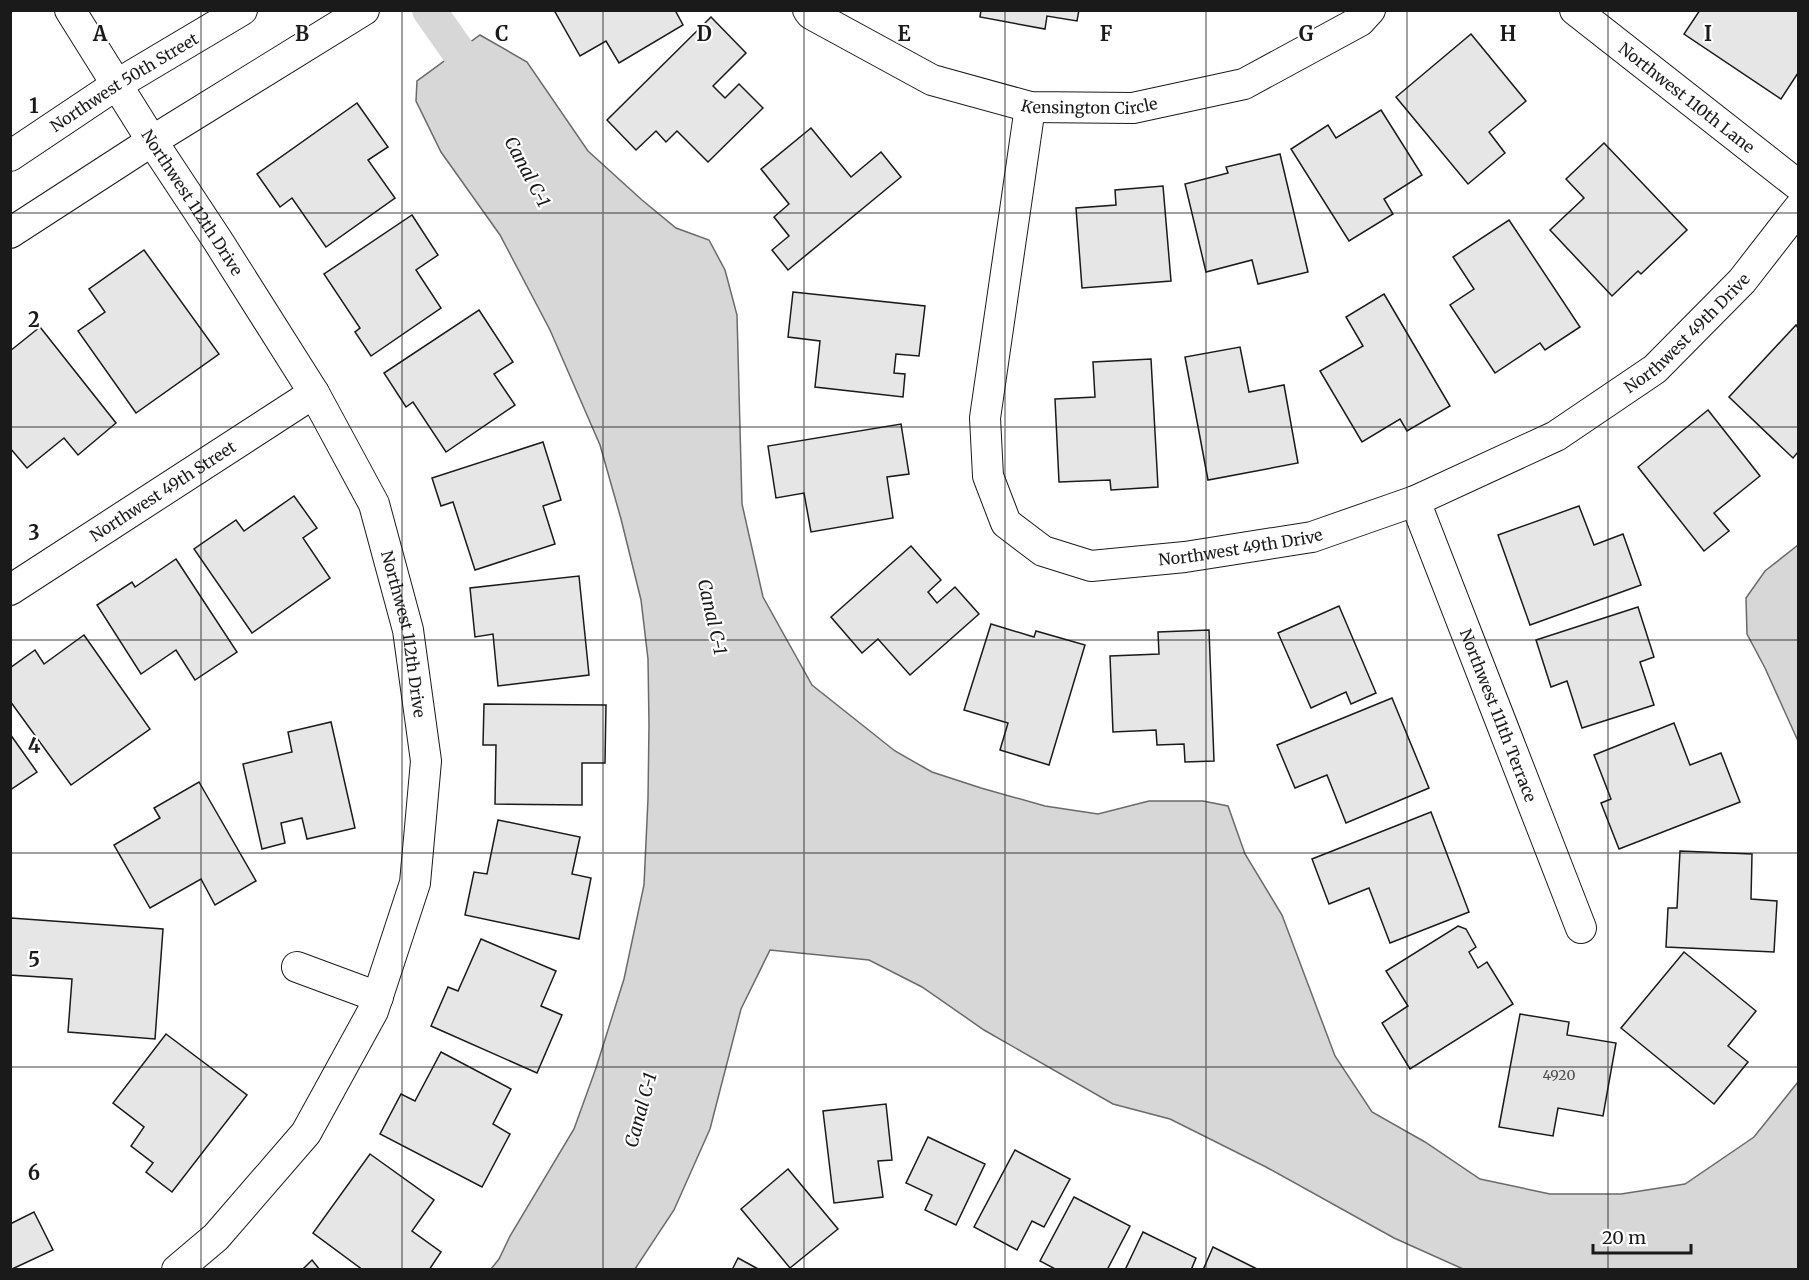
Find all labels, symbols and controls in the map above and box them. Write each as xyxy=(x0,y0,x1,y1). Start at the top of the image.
text: A xyxy=(92,21,108,46)
text: B xyxy=(295,21,309,46)
text: C xyxy=(495,21,509,46)
text: D xyxy=(696,21,712,46)
text: E xyxy=(897,21,911,46)
text: F xyxy=(1100,21,1113,46)
text: G xyxy=(1299,21,1314,46)
text: H xyxy=(1500,21,1516,46)
text: I xyxy=(1704,21,1712,46)
street label: Northwest 50th Street xyxy=(46,28,202,136)
street label: Northwest 110th Lane xyxy=(1615,38,1759,157)
text: 1 xyxy=(29,93,39,118)
street label: Kensington Circle xyxy=(1019,93,1159,118)
street label: Northwest 112th Drive xyxy=(137,126,247,279)
water label: Canal C-1 xyxy=(499,132,556,211)
street label: Northwest 49th Drive xyxy=(1620,269,1754,397)
text: 2 xyxy=(28,307,40,332)
street label: Northwest 49th Street xyxy=(86,436,240,546)
text: 3 xyxy=(28,520,40,545)
street label: Northwest 49th Drive xyxy=(1158,524,1325,569)
street label: Northwest 112th Drive xyxy=(377,548,430,719)
water label: Canal C-1 xyxy=(693,577,732,657)
street label: Northwest 111th Terrace xyxy=(1456,626,1541,805)
text: 4 xyxy=(28,733,41,758)
text: 5 xyxy=(28,947,40,972)
house number: 4920 xyxy=(1543,1066,1575,1084)
water label: Canal C-1 xyxy=(619,1070,662,1150)
text: 6 xyxy=(28,1160,40,1185)
scale bar xyxy=(1593,1217,1690,1255)
text: 20 m xyxy=(1602,1226,1646,1249)

